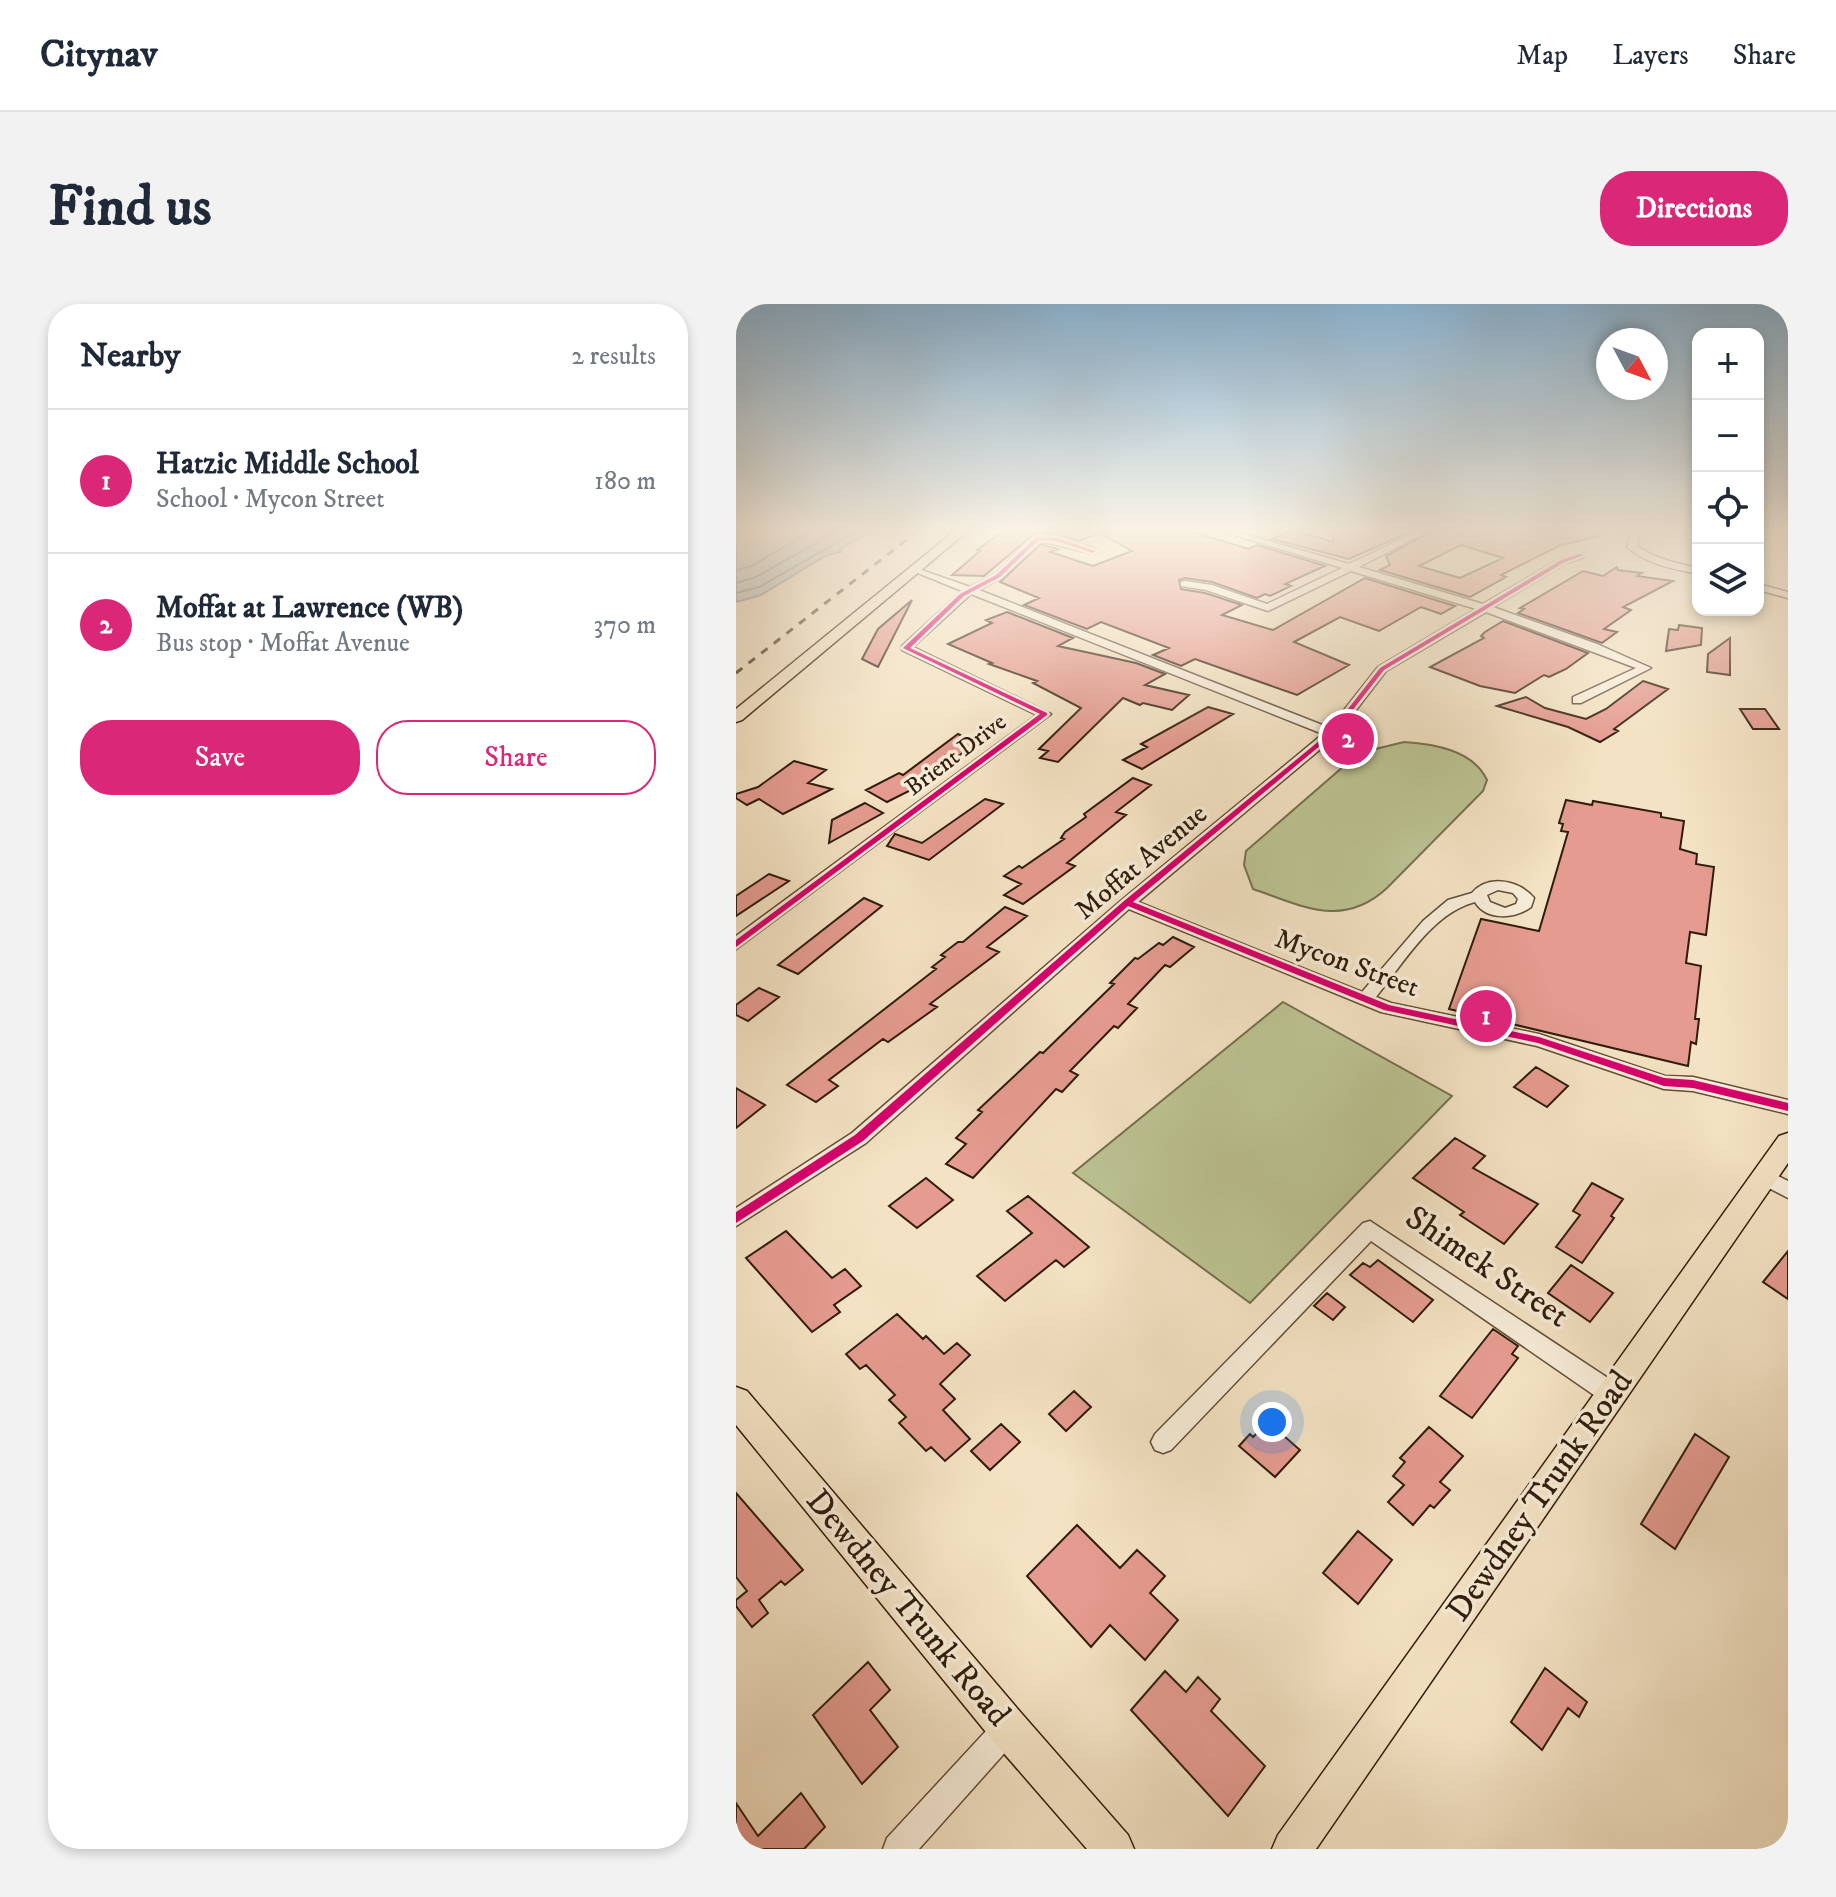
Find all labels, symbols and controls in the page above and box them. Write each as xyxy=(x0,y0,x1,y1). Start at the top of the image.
text: Citynav xyxy=(40,31,158,79)
text: Map xyxy=(1517,38,1568,73)
text: Layers xyxy=(1612,38,1689,73)
text: Share xyxy=(1733,38,1796,73)
button: Directions xyxy=(1600,171,1788,246)
text: Find us xyxy=(48,173,212,243)
north arrow xyxy=(1596,328,1668,400)
map controls xyxy=(1692,328,1764,616)
button: + xyxy=(1692,328,1764,400)
text: Nearby xyxy=(80,335,181,377)
text: 2 results xyxy=(571,340,656,373)
button: − xyxy=(1692,400,1764,472)
text: Hatzic Middle School xyxy=(156,446,419,483)
text: 1 xyxy=(101,465,111,498)
text: 180 m xyxy=(594,465,656,498)
button: locate xyxy=(1692,472,1764,544)
text: School · Mycon Street xyxy=(156,483,385,516)
button: layers xyxy=(1692,544,1764,616)
text: Moffat at Lawrence (WB) xyxy=(156,590,463,627)
text: 2 xyxy=(100,609,112,642)
text: 370 m xyxy=(594,609,656,642)
text: Bus stop · Moffat Avenue xyxy=(156,627,410,660)
street label: Brient Drive xyxy=(900,707,1013,803)
pin: 2 xyxy=(1322,709,1374,769)
button: Save xyxy=(80,720,360,795)
button: Share xyxy=(376,720,656,795)
street label: Moffat Avenue xyxy=(1068,797,1214,927)
street label: Mycon Street xyxy=(1270,921,1424,1005)
pin: 1 xyxy=(1460,986,1512,1046)
street label: Shimek Street xyxy=(1397,1197,1577,1337)
street label: Dewdney Trunk Road xyxy=(1438,1362,1642,1630)
your location xyxy=(1252,1402,1292,1442)
street label: Dewdney Trunk Road xyxy=(797,1481,1019,1735)

